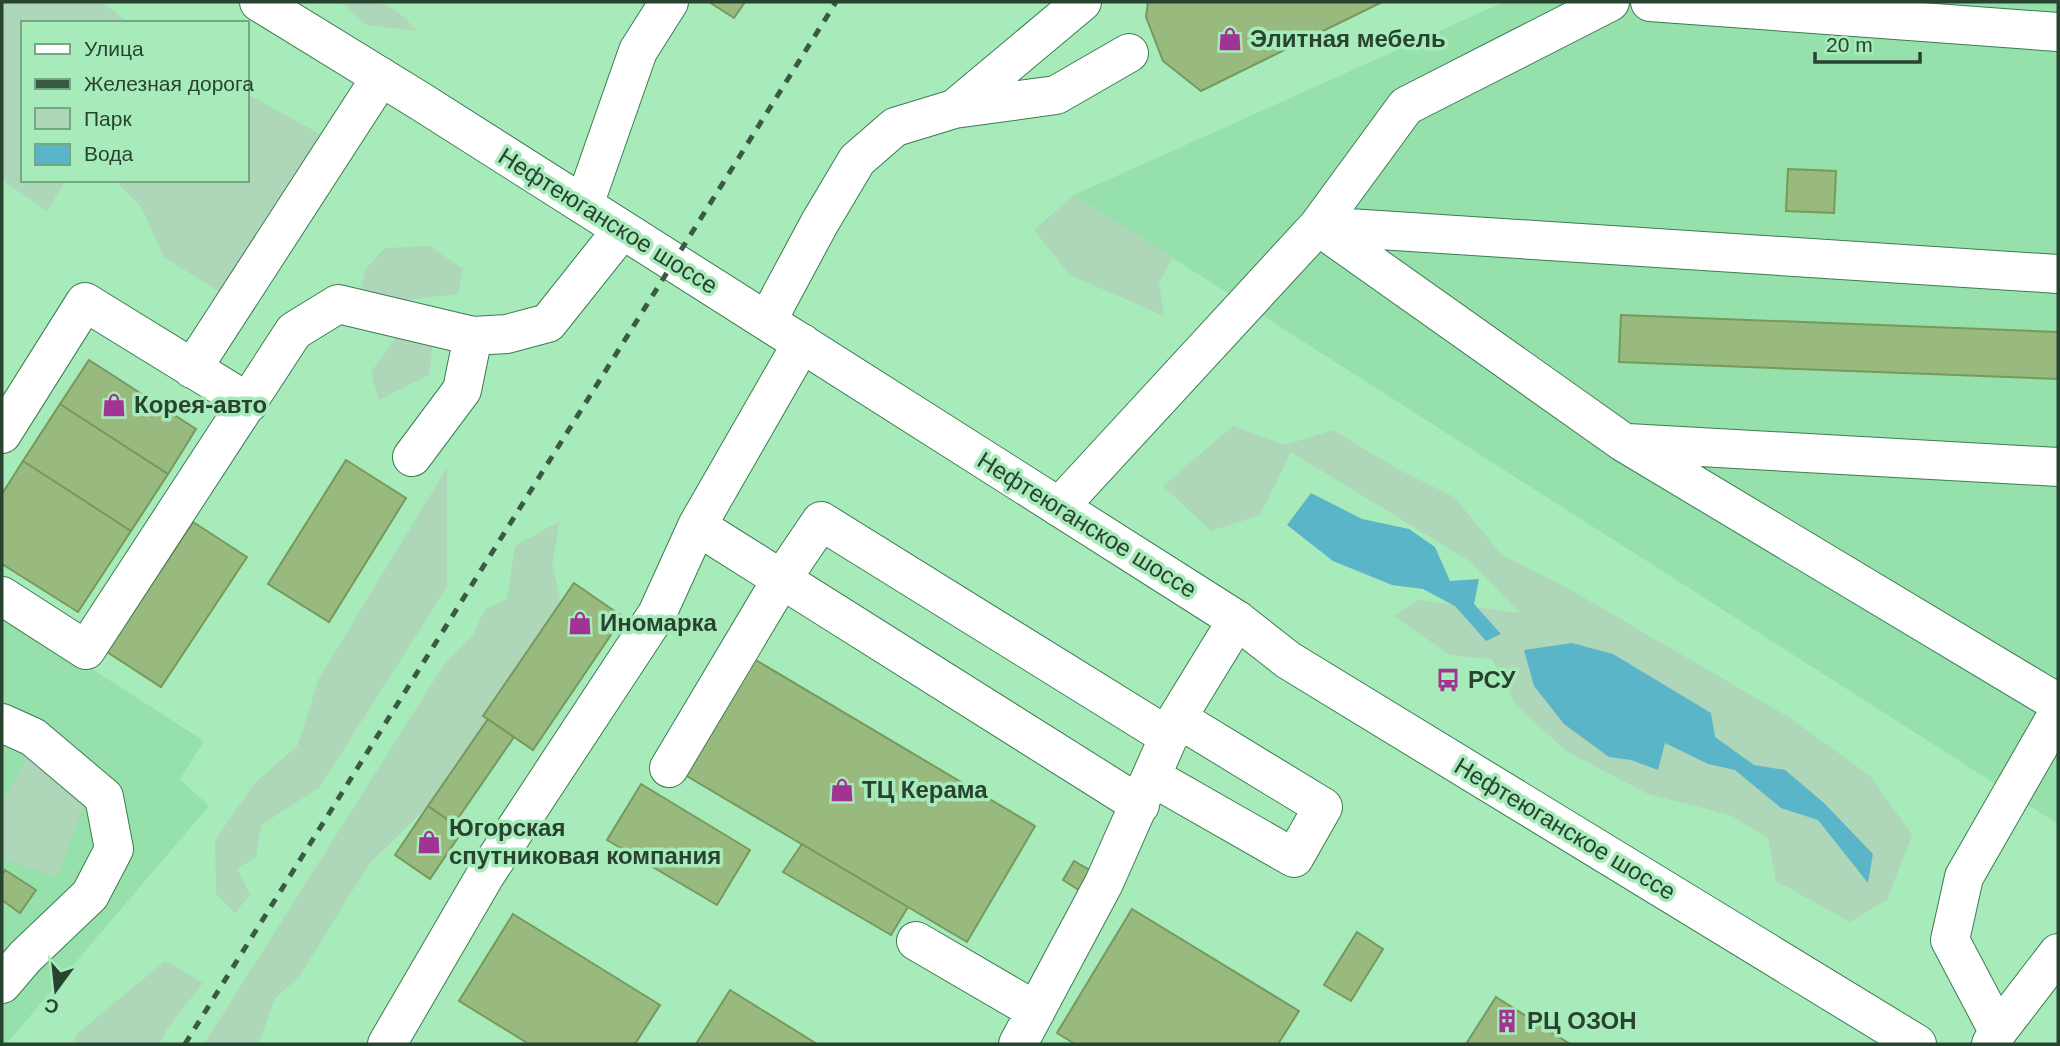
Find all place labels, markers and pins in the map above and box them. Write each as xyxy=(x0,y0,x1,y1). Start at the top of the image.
shop icon: Элитная мебель xyxy=(1216,25,1244,53)
place label: Элитная мебель xyxy=(1250,25,1446,52)
shop icon: Корея-авто xyxy=(100,391,128,419)
place label: Корея-авто xyxy=(134,391,267,418)
shop icon: Иномарка xyxy=(566,609,594,637)
place label: Иномарка xyxy=(600,609,718,636)
bus stop icon: РСУ xyxy=(1434,666,1462,694)
place label: РСУ xyxy=(1468,666,1516,693)
shop icon: ТЦ Керама xyxy=(828,776,856,804)
place label: ТЦ Керама xyxy=(862,776,988,803)
place label: Югорская спутниковая компания xyxy=(449,814,721,869)
shop icon: Югорская спутниковая компания xyxy=(415,828,443,856)
building icon: РЦ ОЗОН xyxy=(1493,1007,1521,1035)
place label: РЦ ОЗОН xyxy=(1527,1007,1637,1034)

